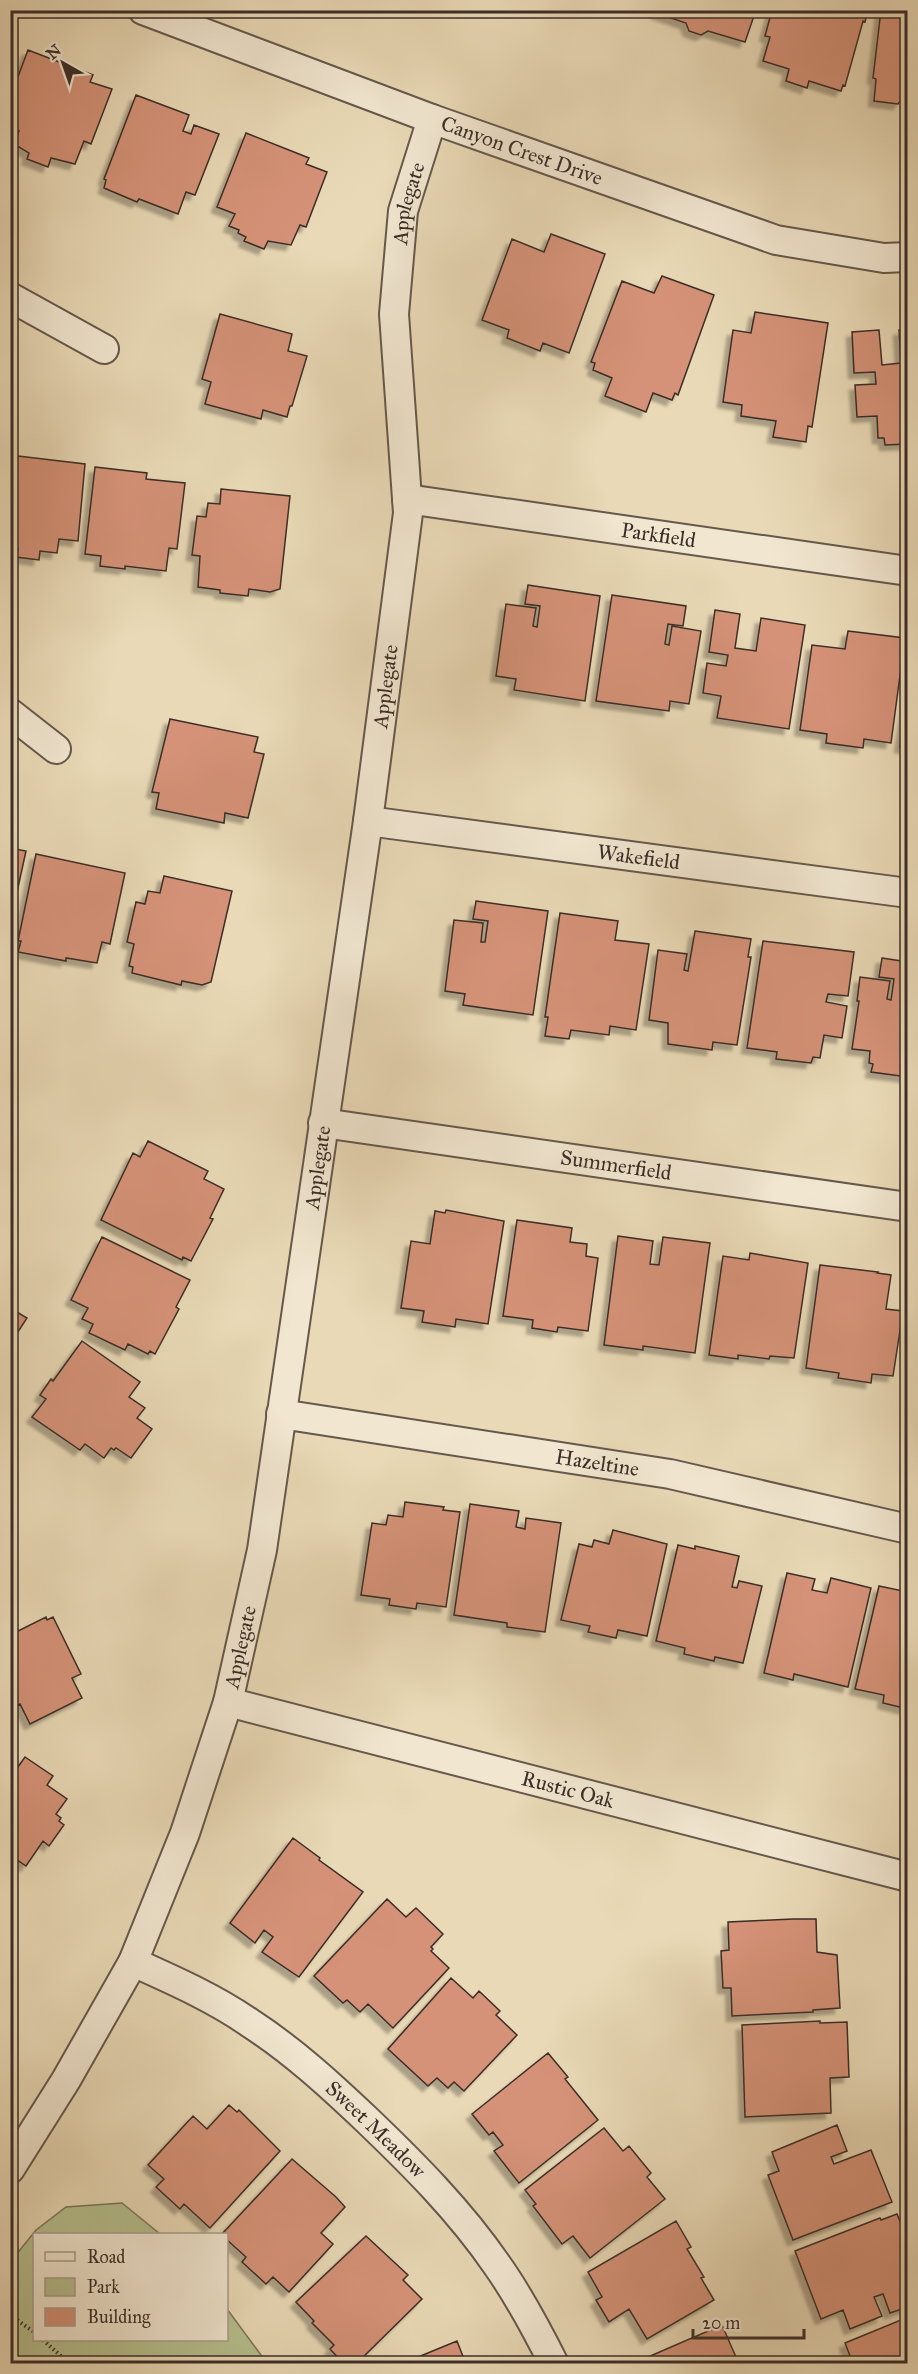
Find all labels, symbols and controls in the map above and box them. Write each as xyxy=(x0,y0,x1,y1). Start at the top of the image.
north arrow xyxy=(33,33,93,93)
text: N xyxy=(42,40,65,64)
street label: Canyon Crest Drive xyxy=(437,110,606,191)
street label: Applegate xyxy=(387,159,431,247)
street label: Parkfield xyxy=(619,517,698,553)
street label: Applegate xyxy=(367,643,404,731)
street label: Wakefield xyxy=(596,839,682,876)
street label: Applegate xyxy=(299,1124,337,1212)
street label: Summerfield xyxy=(559,1144,674,1186)
street label: Hazeltine xyxy=(554,1443,641,1482)
street label: Applegate xyxy=(218,1603,262,1692)
street label: Rustic Oak xyxy=(519,1765,617,1814)
street label: Sweet Meadow xyxy=(320,2075,431,2184)
legend xyxy=(33,2233,228,2341)
text: Road xyxy=(87,2246,125,2268)
text: Park xyxy=(87,2276,120,2298)
scale bar xyxy=(693,2302,804,2340)
text: Building xyxy=(87,2306,151,2329)
text: 20 m xyxy=(702,2312,740,2334)

